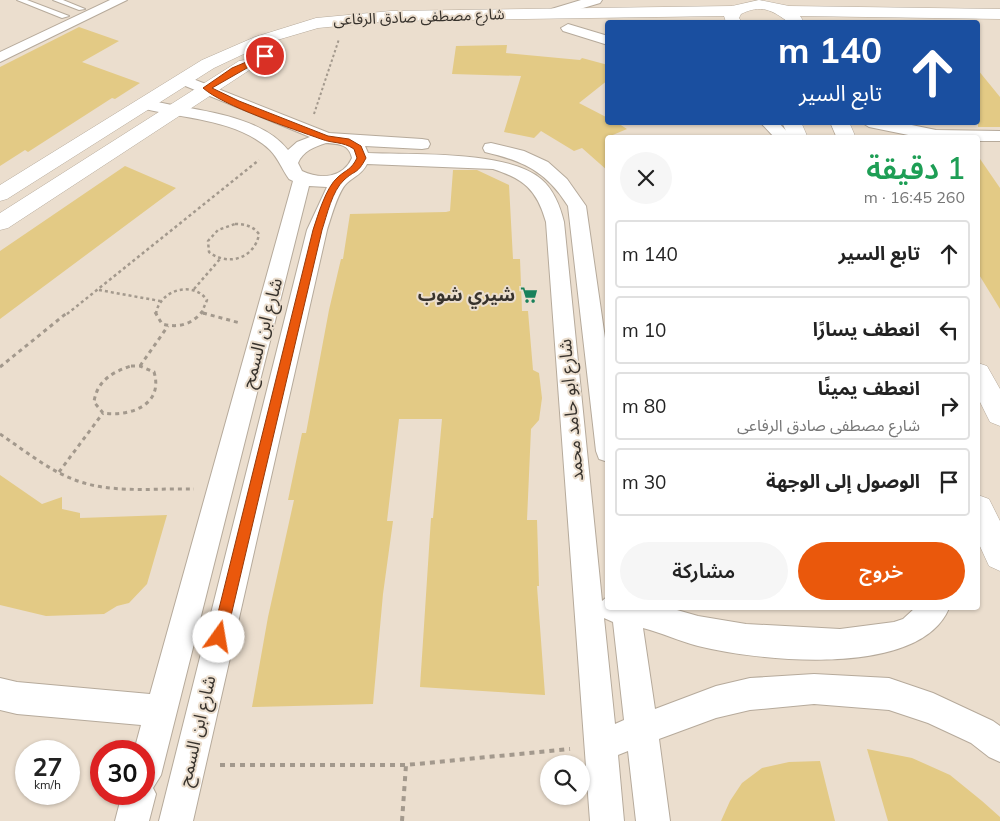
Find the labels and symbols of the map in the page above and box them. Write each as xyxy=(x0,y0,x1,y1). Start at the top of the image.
street label: شارع مصطفى صادق الرفاعى xyxy=(333,4,505,32)
pin xyxy=(244,35,286,77)
street label: شارع ابن السمح xyxy=(236,275,290,391)
place label: شيري شوب xyxy=(418,283,515,309)
supermarket icon: شيري شوب xyxy=(519,285,539,305)
street label: شارع ابو حامد محمد xyxy=(553,338,591,482)
position arrow xyxy=(192,610,244,662)
street label: شارع ابن السمح xyxy=(173,673,223,789)
speed limit sign: 30 xyxy=(90,740,155,805)

